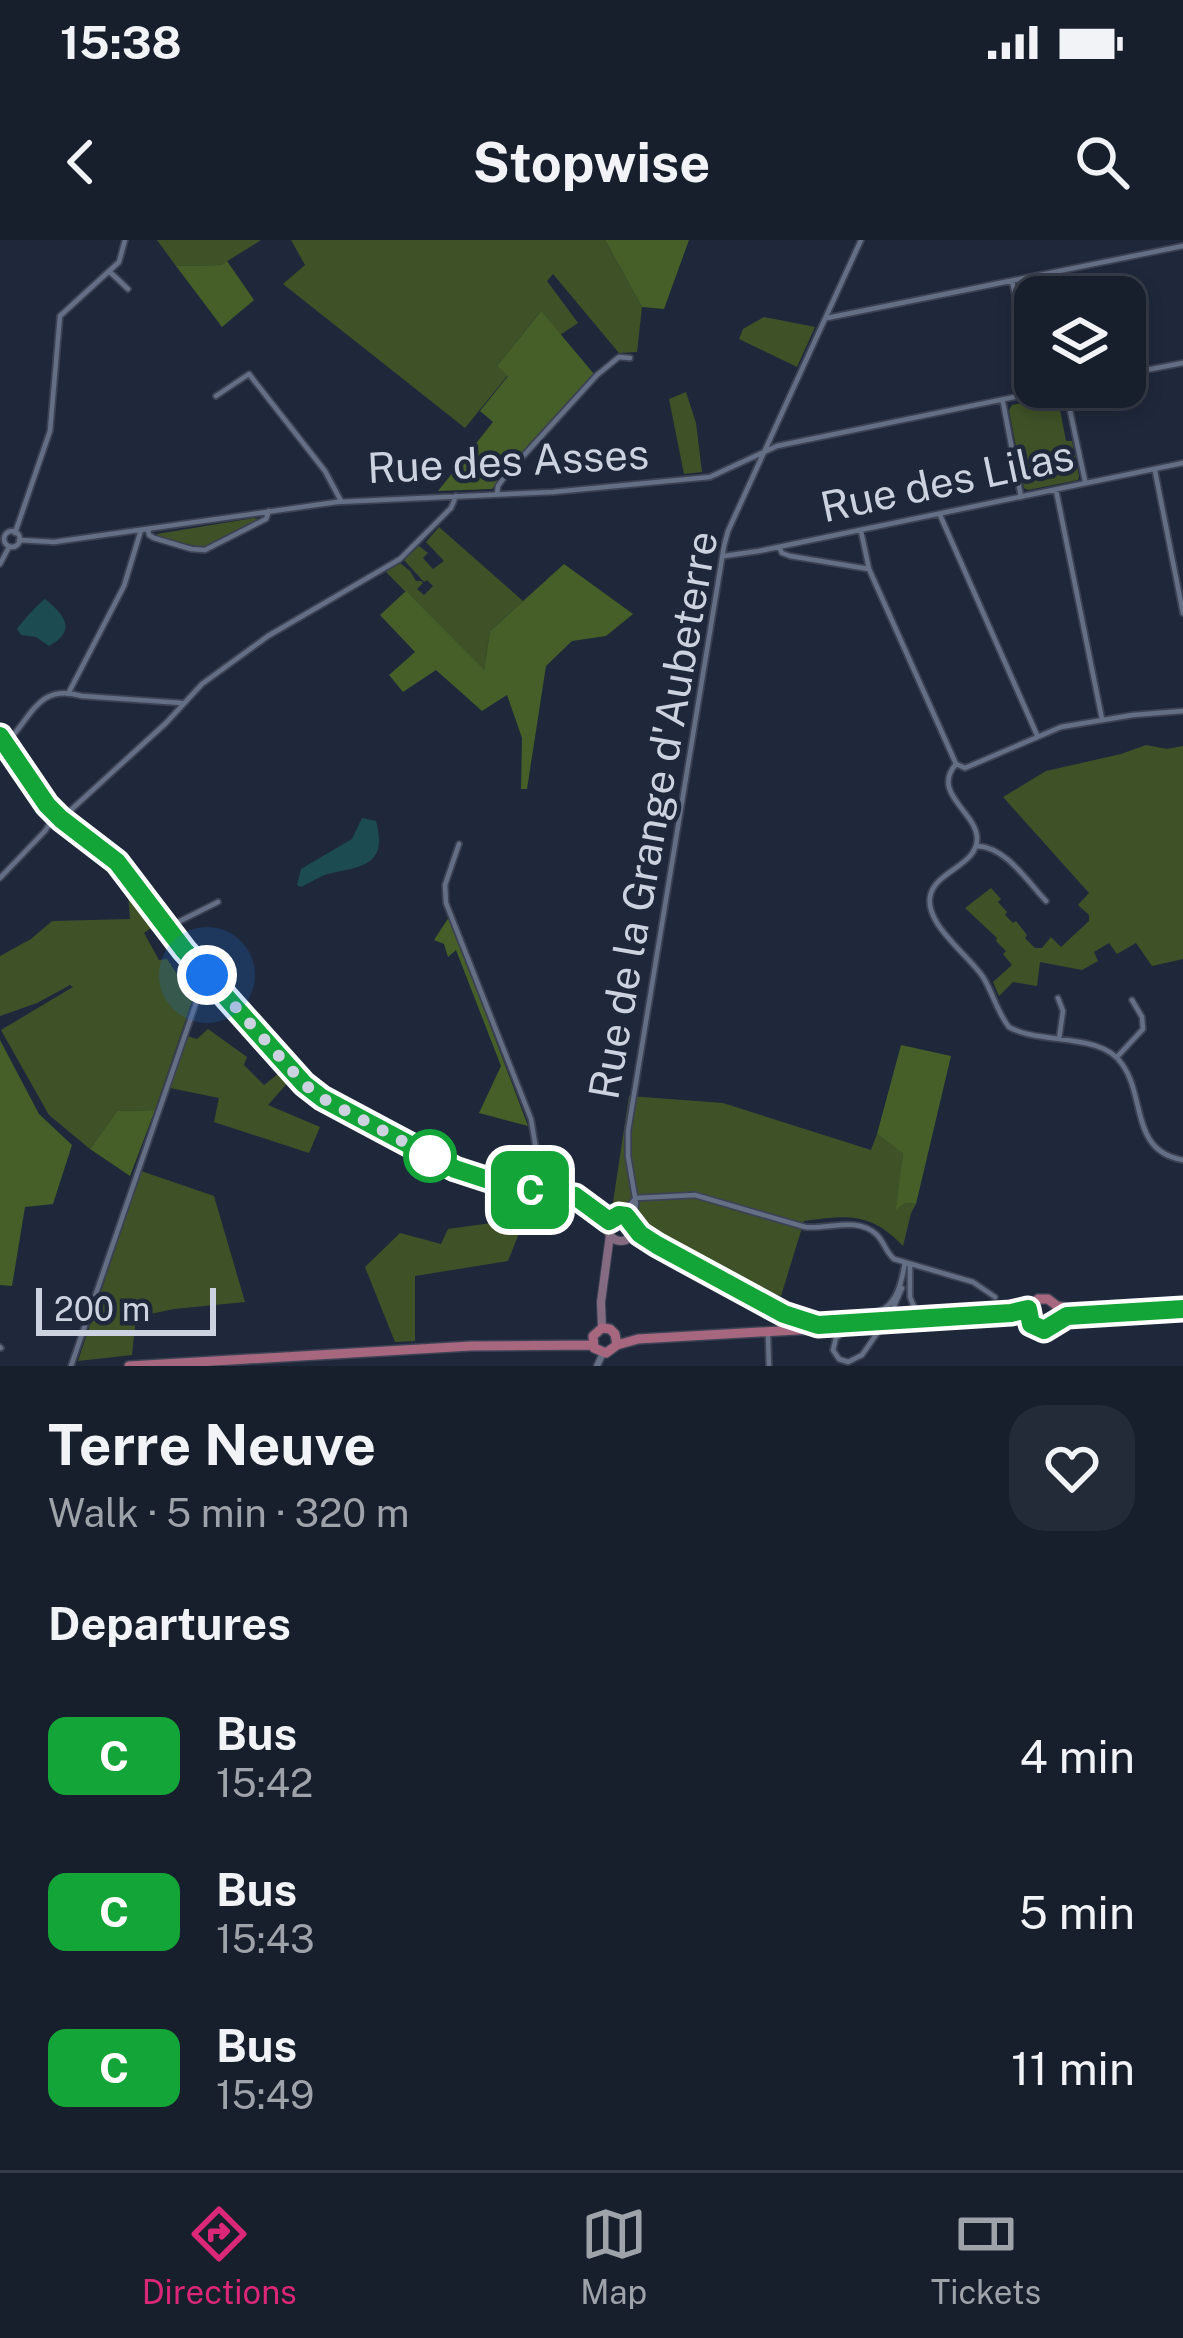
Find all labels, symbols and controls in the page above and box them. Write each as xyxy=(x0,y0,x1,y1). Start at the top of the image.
text: 15:38 xyxy=(60,16,182,69)
icon: back xyxy=(48,129,114,195)
icon: search xyxy=(1069,129,1135,195)
text: Stopwise xyxy=(473,131,710,194)
map controls xyxy=(1014,276,1146,408)
button: layers xyxy=(1014,276,1146,408)
street label: Rue des Asses xyxy=(366,429,650,492)
street label: Rue des Lilas xyxy=(816,430,1078,531)
street label: Rue de la Grange d'Aubeterre xyxy=(578,527,727,1103)
your location xyxy=(177,945,237,1005)
unlabelled marker xyxy=(405,1131,455,1181)
line badge: C xyxy=(491,1151,569,1229)
text: C xyxy=(515,1165,545,1214)
scale bar xyxy=(36,1282,216,1335)
text: 200 m xyxy=(54,1290,150,1328)
button: heart xyxy=(1009,1405,1135,1531)
text: Terre Neuve xyxy=(48,1411,376,1478)
text: Walk · 5 min · 320 m xyxy=(48,1490,409,1536)
text: Departures xyxy=(48,1597,291,1650)
text: Bus xyxy=(216,1707,297,1760)
text: 4 min xyxy=(1019,1730,1135,1783)
text: C xyxy=(99,1731,129,1780)
text: 15:42 xyxy=(216,1760,313,1806)
text: Bus xyxy=(216,1863,297,1916)
text: 5 min xyxy=(1019,1886,1135,1939)
text: C xyxy=(99,1887,129,1936)
text: 15:43 xyxy=(216,1916,314,1962)
text: Bus xyxy=(216,2019,297,2072)
text: 11 min xyxy=(1011,2042,1135,2095)
text: C xyxy=(99,2043,129,2092)
text: 15:49 xyxy=(216,2072,314,2118)
tab: Directions xyxy=(142,2201,297,2311)
tab: Map xyxy=(580,2201,647,2311)
tab: Tickets xyxy=(931,2201,1041,2311)

